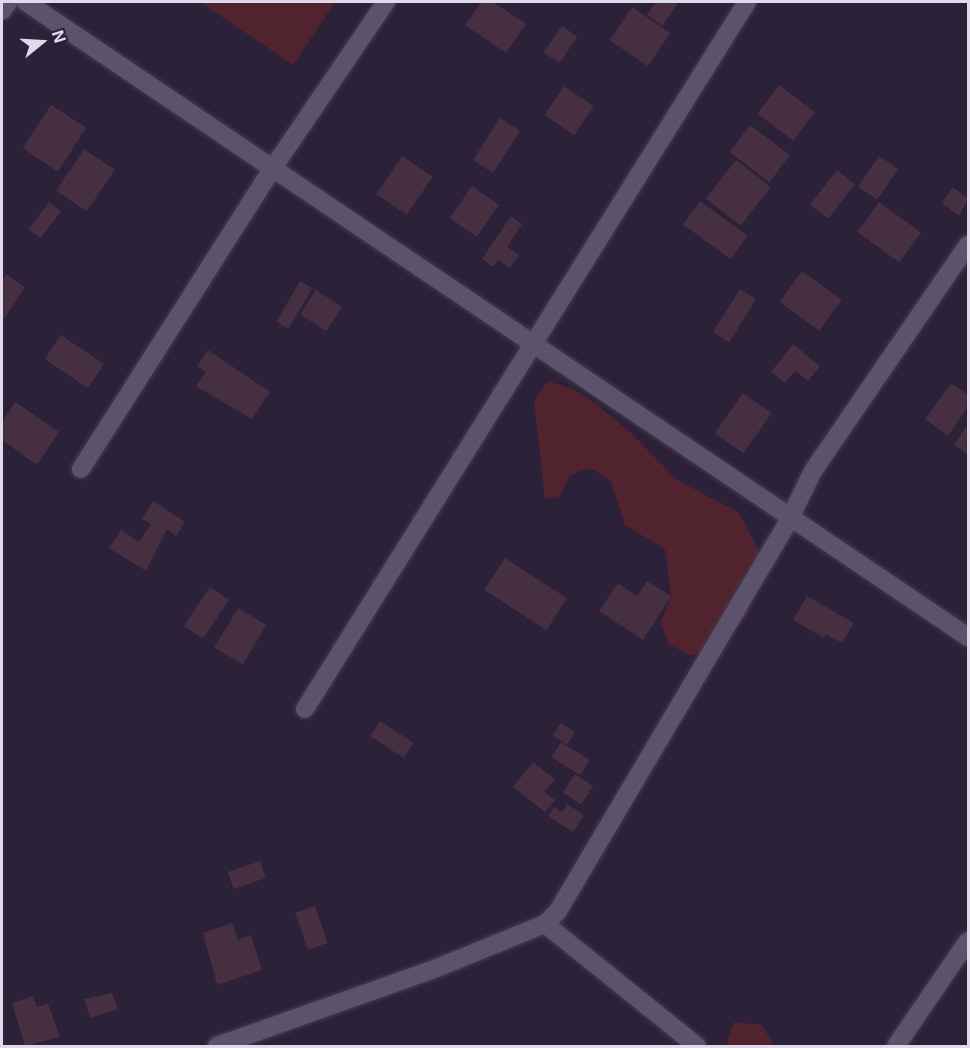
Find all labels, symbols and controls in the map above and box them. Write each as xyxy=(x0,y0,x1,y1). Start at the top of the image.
north arrow xyxy=(12,12,72,72)
text: N xyxy=(48,28,71,45)

